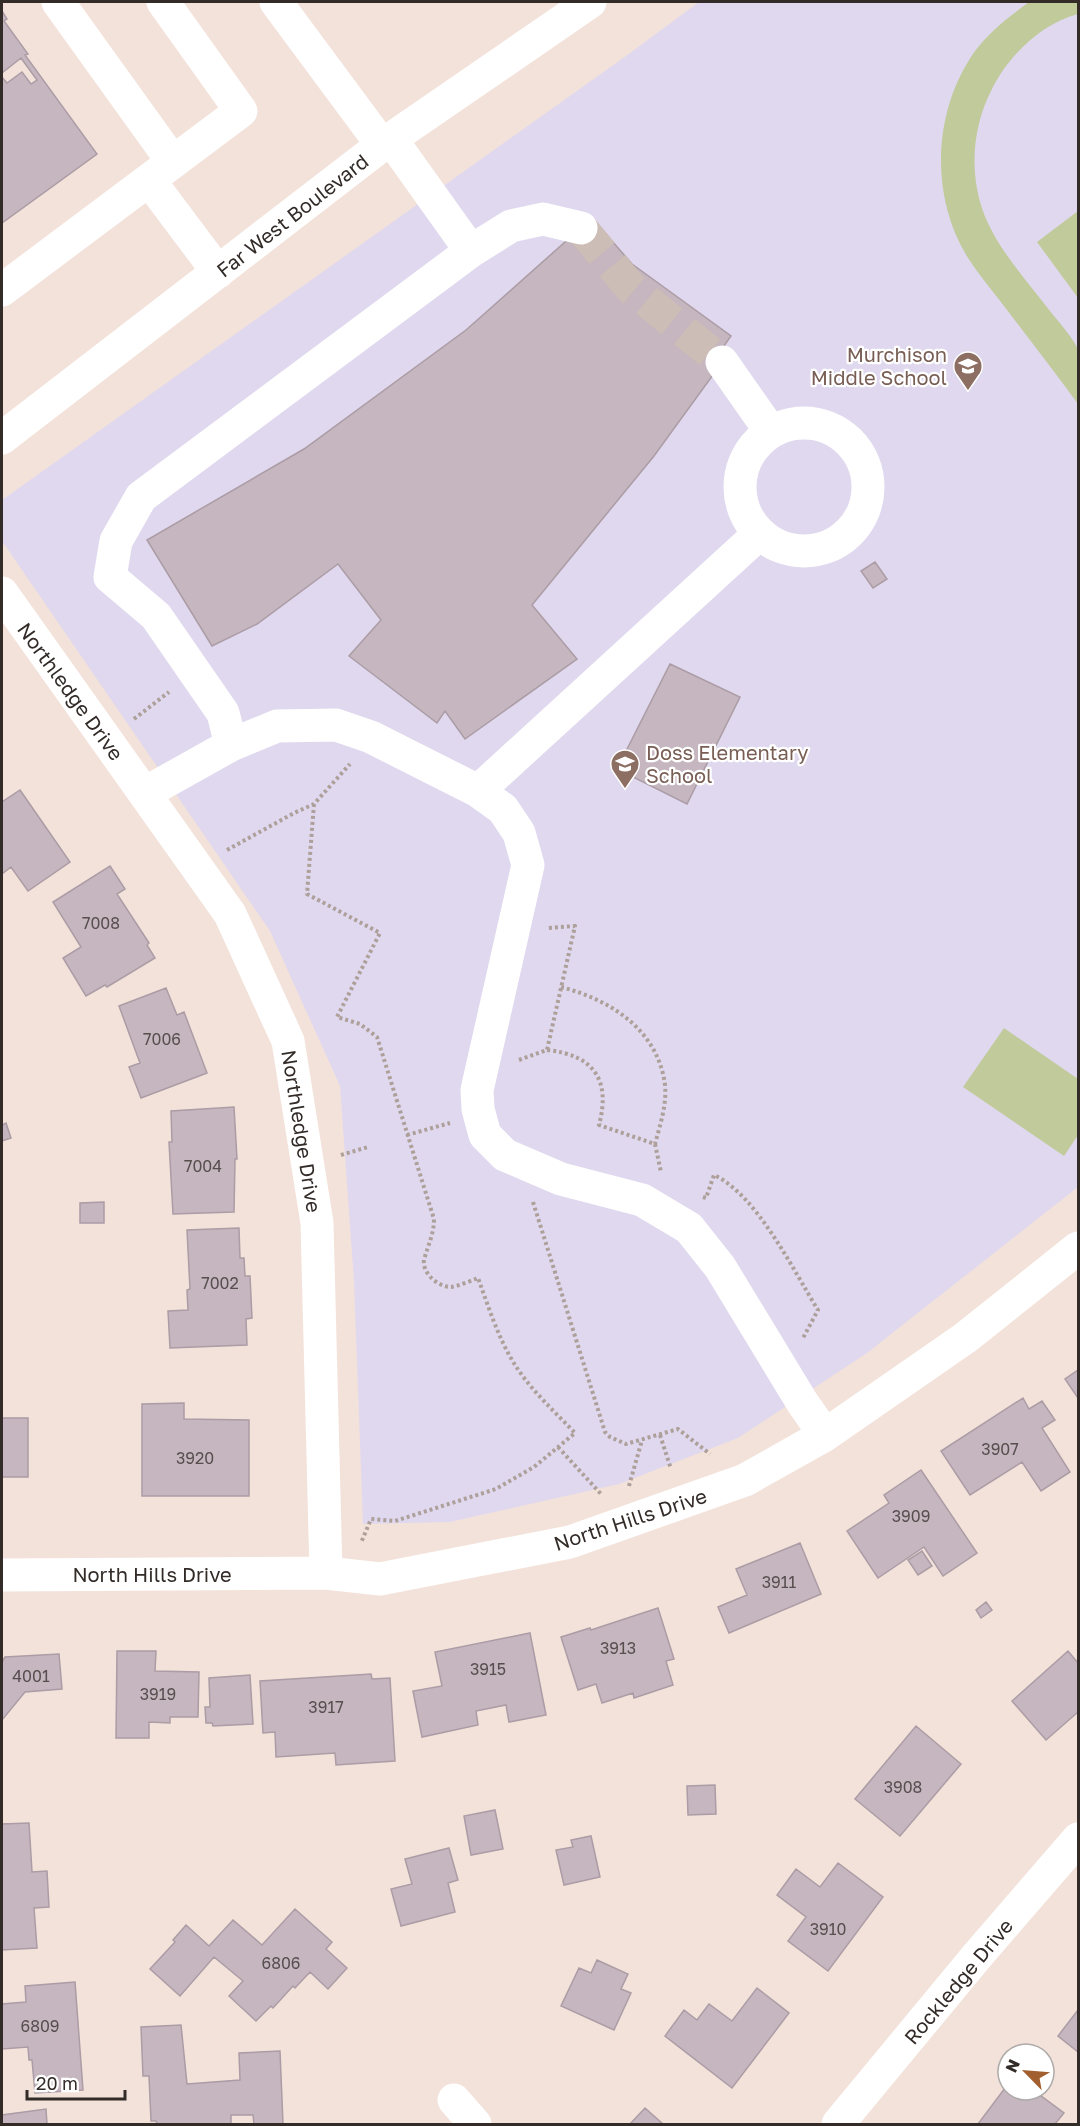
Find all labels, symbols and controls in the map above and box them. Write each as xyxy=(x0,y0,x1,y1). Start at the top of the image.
street label: Far West Boulevard xyxy=(211,148,373,282)
place label: Murchison Middle School xyxy=(811,342,947,389)
school or university icon: Murchison Middle School xyxy=(952,350,984,392)
street label: Northledge Drive xyxy=(13,617,129,765)
place label: Doss Elementary School xyxy=(646,740,809,787)
school or university icon: Doss Elementary School xyxy=(609,748,641,790)
house number: 7008 xyxy=(82,913,120,933)
house number: 7006 xyxy=(143,1029,181,1049)
street label: Northledge Drive xyxy=(277,1048,327,1214)
house number: 7004 xyxy=(184,1156,222,1176)
house number: 7002 xyxy=(201,1273,239,1293)
house number: 3907 xyxy=(981,1439,1019,1459)
house number: 3920 xyxy=(176,1448,214,1468)
street label: North Hills Drive xyxy=(551,1483,709,1555)
house number: 3909 xyxy=(892,1506,930,1526)
street label: North Hills Drive xyxy=(72,1562,232,1586)
house number: 3911 xyxy=(762,1572,797,1592)
house number: 3913 xyxy=(600,1638,636,1658)
house number: 3915 xyxy=(470,1659,506,1679)
house number: 4001 xyxy=(12,1666,50,1686)
house number: 3919 xyxy=(140,1684,176,1704)
house number: 3917 xyxy=(308,1697,344,1717)
house number: 3908 xyxy=(884,1777,922,1797)
street label: Rockledge Drive xyxy=(899,1913,1017,2049)
house number: 3910 xyxy=(810,1919,846,1939)
house number: 6806 xyxy=(261,1953,301,1973)
house number: 6809 xyxy=(20,2016,60,2036)
north arrow xyxy=(996,2042,1056,2102)
text: N xyxy=(1001,2056,1024,2075)
scale bar xyxy=(27,2063,124,2101)
text: 20 m xyxy=(36,2072,78,2094)

